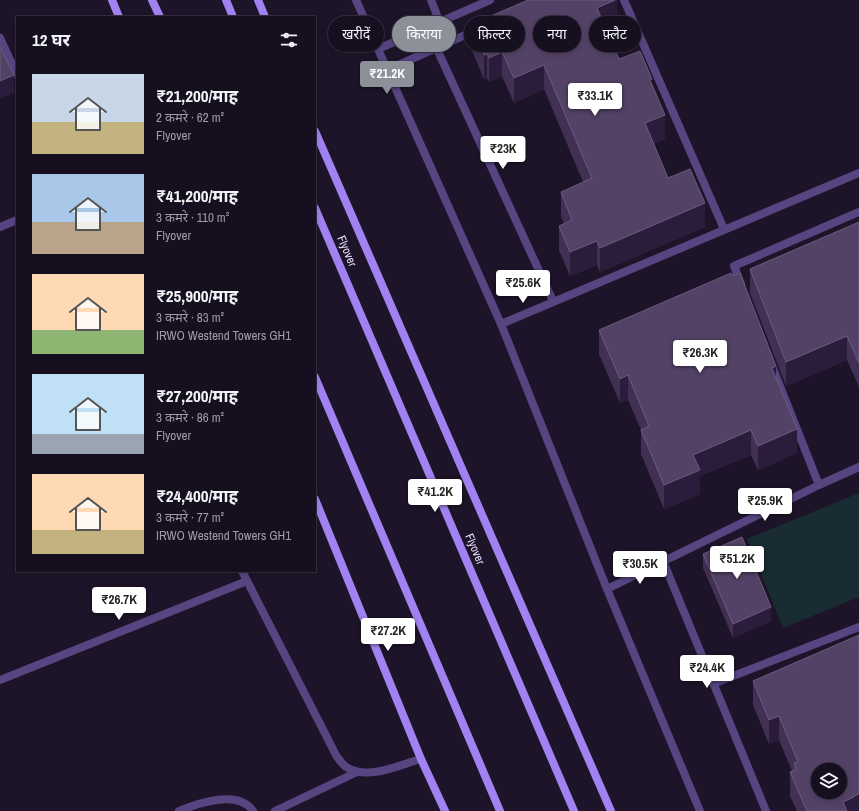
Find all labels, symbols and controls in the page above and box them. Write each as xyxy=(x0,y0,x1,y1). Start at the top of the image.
chip: खरीदें xyxy=(328,16,384,52)
chip: किराया xyxy=(392,16,456,52)
chip: फ़िल्टर xyxy=(464,16,525,52)
chip: नया xyxy=(533,16,581,52)
chip: फ़्लैट xyxy=(589,16,641,52)
text: 12 घर xyxy=(32,28,70,51)
icon: filters xyxy=(278,29,300,51)
pin: ₹21.2K xyxy=(354,61,420,95)
text: ₹21.2K xyxy=(369,65,405,82)
pin: ₹33.1K xyxy=(562,83,628,117)
text: ₹21,200/माह xyxy=(156,84,238,107)
text: ₹33.1K xyxy=(577,87,613,104)
icon: home xyxy=(64,90,112,138)
text: 2 कमरे · 62 m² xyxy=(156,109,224,126)
text: Flyover xyxy=(156,127,191,144)
pin: ₹23K xyxy=(479,136,527,170)
text: ₹23K xyxy=(489,140,517,157)
text: ₹41,200/माह xyxy=(156,184,238,207)
icon: home xyxy=(64,190,112,238)
text: 3 कमरे · 110 m² xyxy=(156,209,229,226)
text: Flyover xyxy=(156,227,191,244)
street label: Flyover xyxy=(333,233,361,270)
pin: ₹25.6K xyxy=(490,270,556,304)
text: ₹25.6K xyxy=(505,274,541,291)
text: ₹25,900/माह xyxy=(156,284,238,307)
icon: home xyxy=(64,290,112,338)
text: 3 कमरे · 83 m² xyxy=(156,309,224,326)
text: IRWO Westend Towers GH1 xyxy=(156,327,291,344)
pin: ₹26.3K xyxy=(667,340,733,374)
text: ₹26.3K xyxy=(682,344,718,361)
text: ₹27,200/माह xyxy=(156,384,238,407)
icon: home xyxy=(64,390,112,438)
text: 3 कमरे · 86 m² xyxy=(156,409,224,426)
text: Flyover xyxy=(156,427,191,444)
pin: ₹41.2K xyxy=(402,479,468,513)
text: ₹41.2K xyxy=(417,483,453,500)
text: ₹24,400/माह xyxy=(156,484,238,507)
pin: ₹25.9K xyxy=(732,488,798,522)
icon: home xyxy=(64,490,112,538)
text: ₹25.9K xyxy=(747,492,783,509)
text: 3 कमरे · 77 m² xyxy=(156,509,224,526)
text: IRWO Westend Towers GH1 xyxy=(156,527,291,544)
street label: Flyover xyxy=(461,531,489,568)
pin: ₹51.2K xyxy=(704,546,770,580)
text: ₹51.2K xyxy=(719,550,755,567)
pin: ₹30.5K xyxy=(607,551,673,585)
text: ₹30.5K xyxy=(622,555,658,572)
pin: ₹26.7K xyxy=(86,587,152,621)
text: ₹26.7K xyxy=(101,591,137,608)
pin: ₹27.2K xyxy=(355,618,421,652)
text: ₹27.2K xyxy=(370,622,406,639)
pin: ₹24.4K xyxy=(674,655,740,689)
text: ₹24.4K xyxy=(689,659,725,676)
map controls xyxy=(811,763,847,799)
button: layers xyxy=(811,763,847,799)

